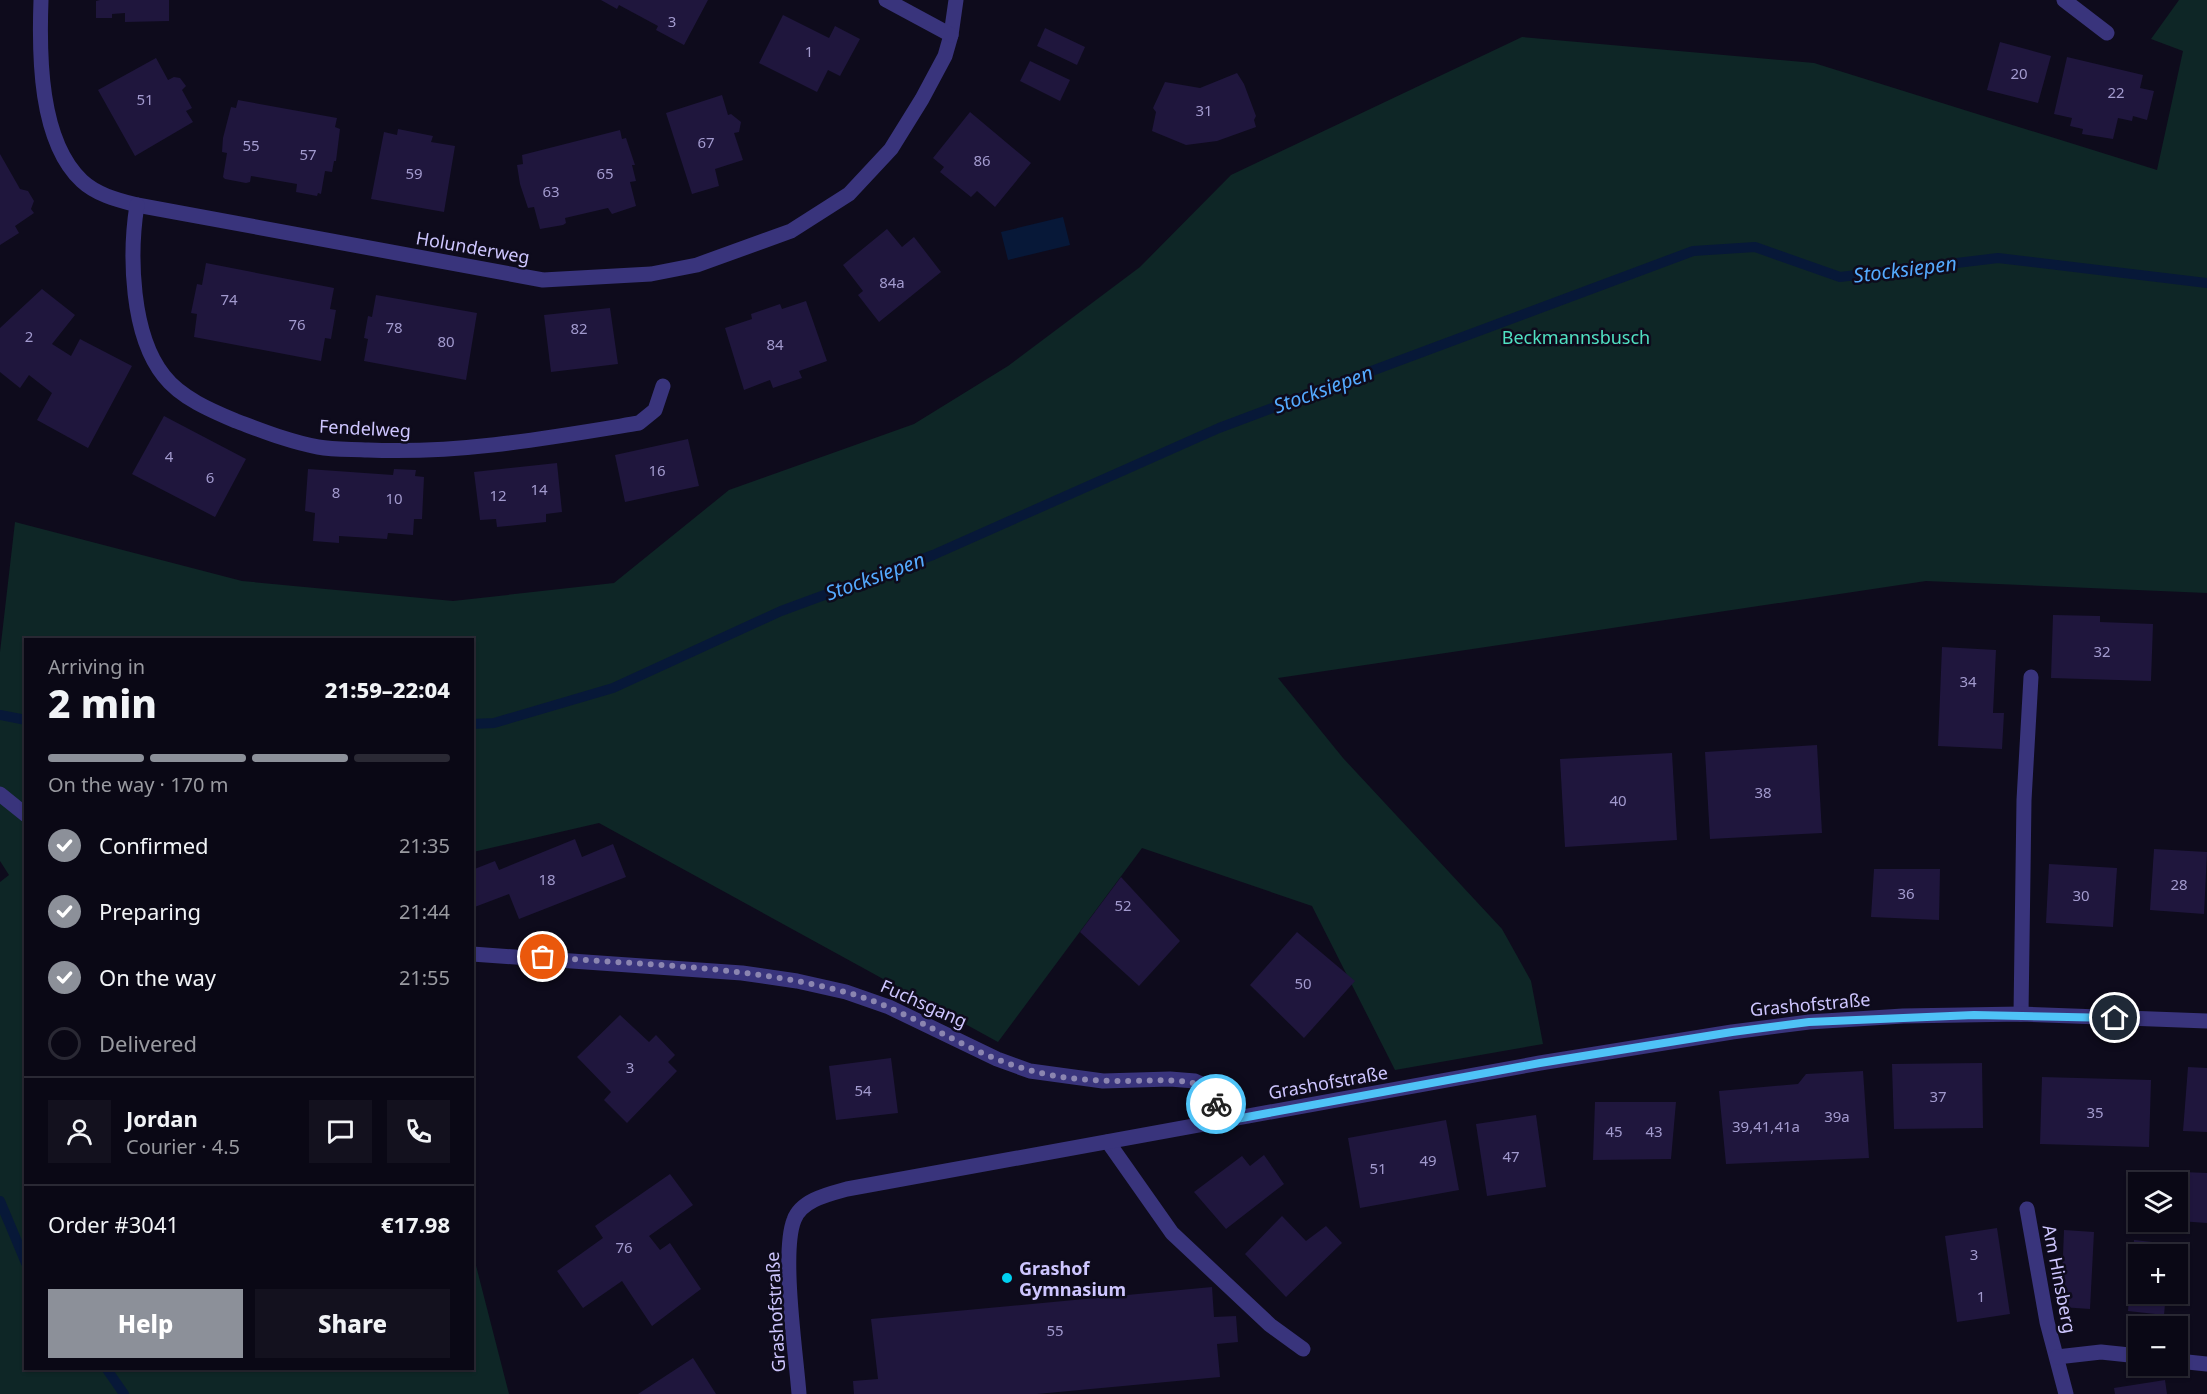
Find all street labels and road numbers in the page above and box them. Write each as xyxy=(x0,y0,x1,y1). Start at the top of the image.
street label: Holunderweg xyxy=(414,225,532,269)
street label: Fendelweg xyxy=(319,414,411,442)
street label: Fuchsgang xyxy=(877,973,971,1033)
street label: Grashofstraße xyxy=(1749,987,1871,1021)
street label: Grashofstraße xyxy=(1266,1060,1390,1104)
street label: Am Hinsberg xyxy=(2038,1223,2082,1335)
street label: Grashofstraße xyxy=(760,1251,790,1373)

